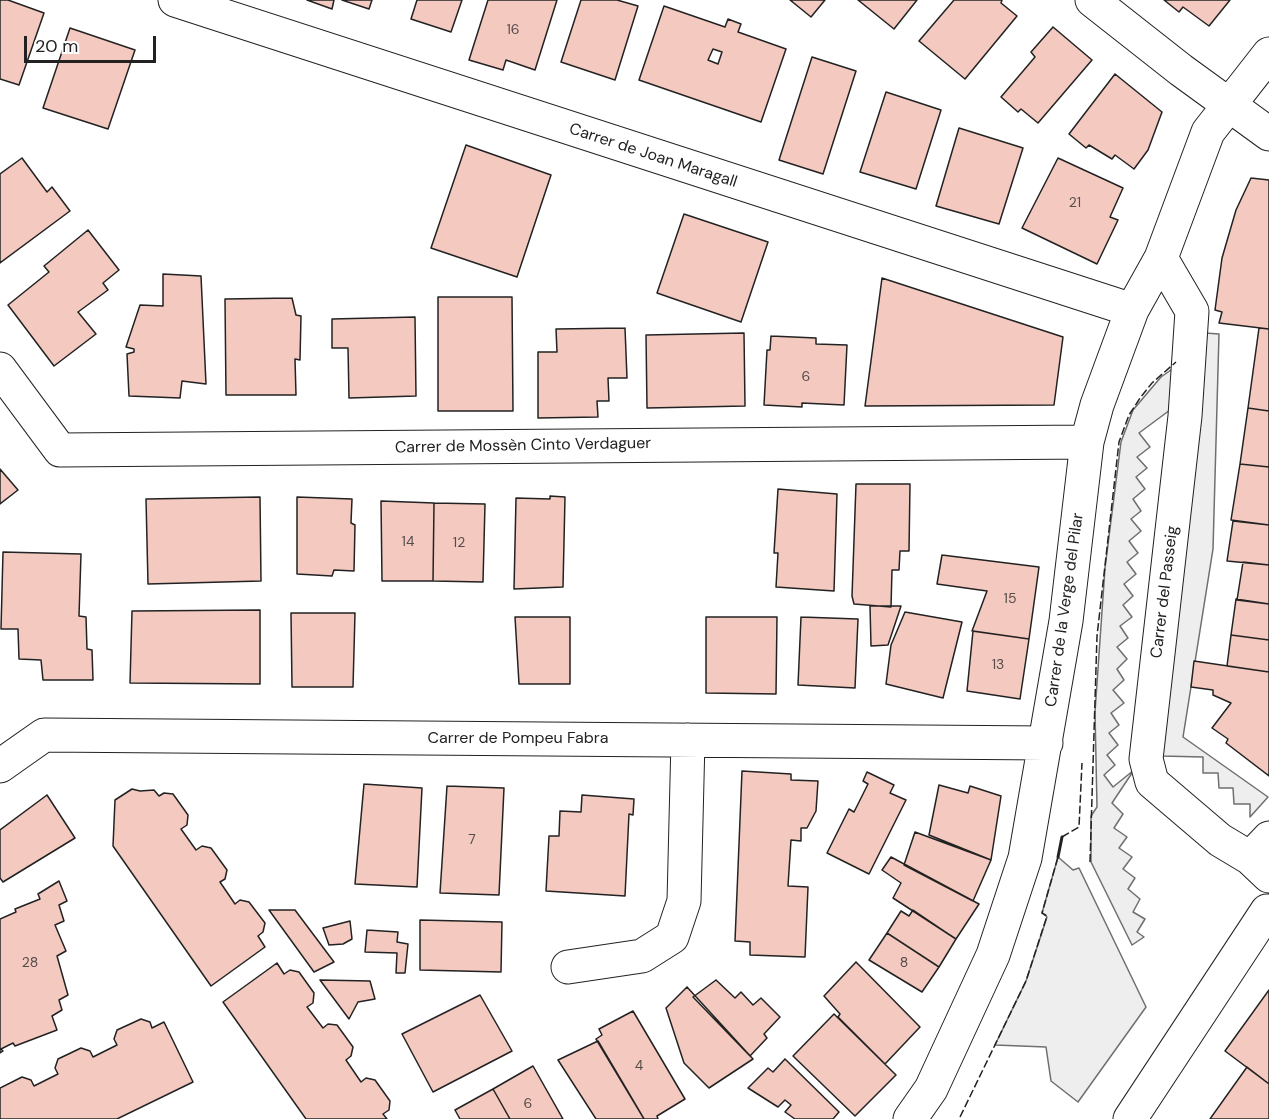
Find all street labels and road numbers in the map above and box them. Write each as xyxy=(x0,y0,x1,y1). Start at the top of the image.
street label: Carrer de Joan Maragall xyxy=(567,120,739,192)
street label: Carrer de Mossèn Cinto Verdaguer xyxy=(395,434,651,458)
street label: Carrer de la Verge del Pilar xyxy=(1042,512,1088,708)
street label: Carrer del Passeig xyxy=(1147,525,1183,659)
street label: Carrer de Pompeu Fabra xyxy=(428,729,608,749)

